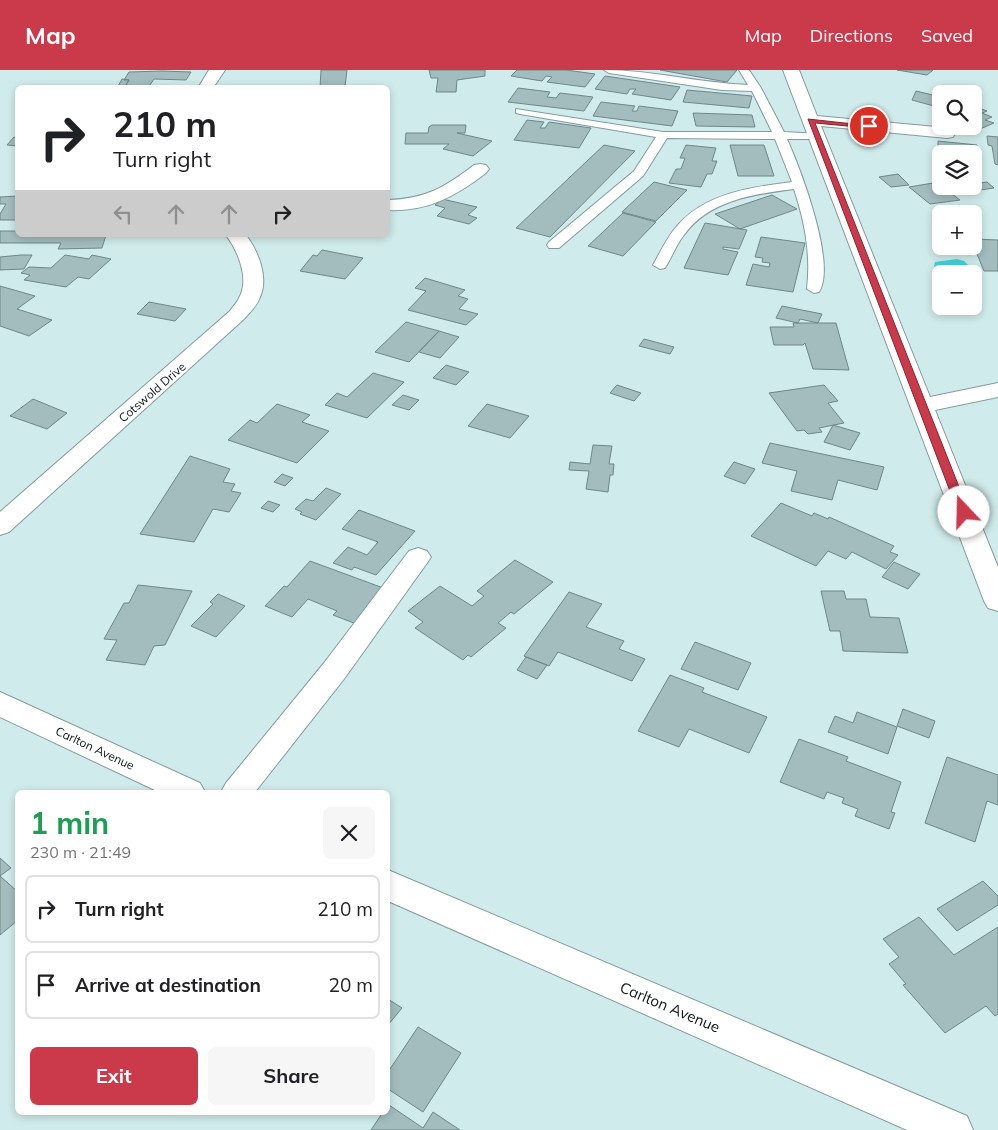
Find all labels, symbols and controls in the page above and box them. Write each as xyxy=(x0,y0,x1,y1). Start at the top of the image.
text: Map xyxy=(25,20,76,50)
text: Map xyxy=(745,24,782,47)
text: Directions xyxy=(810,24,893,47)
text: Saved xyxy=(921,24,973,47)
map controls xyxy=(932,85,982,315)
button: search xyxy=(932,85,982,135)
text: 210 m xyxy=(113,102,217,146)
icon: right xyxy=(30,105,95,170)
pin xyxy=(848,105,890,147)
icon: arrive xyxy=(855,112,883,140)
text: Turn right xyxy=(113,145,211,173)
button: layers xyxy=(932,145,982,195)
icon: left xyxy=(109,200,137,228)
icon: ahead xyxy=(162,200,190,228)
icon: ahead xyxy=(215,200,243,228)
icon: right xyxy=(268,200,296,228)
button: + xyxy=(932,205,982,255)
button: − xyxy=(932,265,982,315)
street label: Cotswold Drive xyxy=(115,359,189,425)
position arrow xyxy=(937,485,989,537)
street label: Carlton Avenue xyxy=(53,723,137,773)
text: 1 min xyxy=(30,804,109,842)
button: close xyxy=(323,807,375,859)
text: 230 m · 21:49 xyxy=(30,842,131,862)
icon: right xyxy=(32,895,60,923)
text: Turn right xyxy=(75,897,164,921)
text: 210 m xyxy=(317,897,373,921)
icon: arrive xyxy=(32,971,60,999)
text: Arrive at destination xyxy=(75,973,261,997)
text: 20 m xyxy=(329,973,373,997)
street label: Carlton Avenue xyxy=(617,977,723,1037)
button: Exit xyxy=(30,1047,198,1105)
button: Share xyxy=(208,1047,375,1105)

